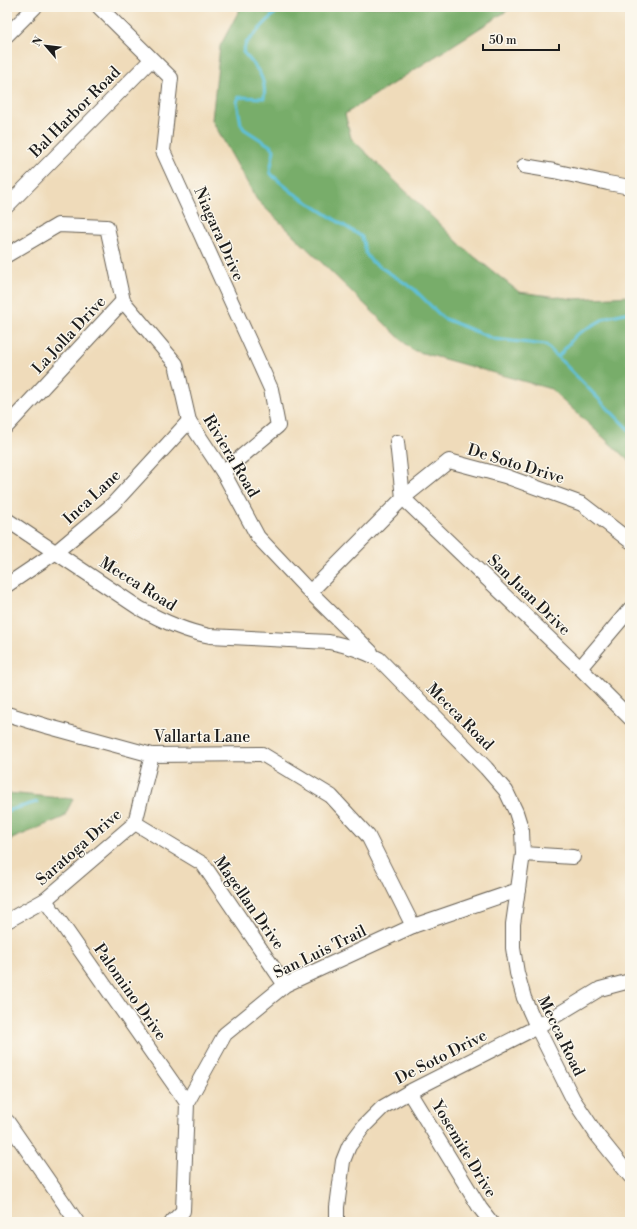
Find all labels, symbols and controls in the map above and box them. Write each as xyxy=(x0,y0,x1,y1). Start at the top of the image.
north arrow xyxy=(26,26,66,66)
scale bar xyxy=(483,26,559,52)
text: 50 m xyxy=(489,33,517,48)
text: N xyxy=(30,34,46,49)
street label: Bal Harbor Road xyxy=(25,62,125,162)
street label: Niagara Drive xyxy=(189,184,249,284)
street label: La Jolla Drive xyxy=(28,292,110,378)
street label: Riviera Road xyxy=(198,411,264,501)
street label: De Soto Drive xyxy=(465,440,567,488)
street label: Inca Lane xyxy=(59,465,125,529)
street label: San Juan Drive xyxy=(483,550,575,640)
street label: Mecca Road xyxy=(96,552,180,616)
street label: Mecca Road xyxy=(422,679,498,755)
street label: Vallarta Lane xyxy=(153,727,250,747)
street label: Saratoga Drive xyxy=(32,804,126,890)
street label: Magellan Drive xyxy=(209,852,289,954)
street label: San Luis Trail xyxy=(270,921,370,983)
street label: Palomino Drive xyxy=(89,940,171,1044)
street label: Mecca Road xyxy=(533,993,589,1079)
street label: De Soto Drive xyxy=(392,1025,490,1089)
street label: Yosemite Drive xyxy=(427,1096,501,1201)

